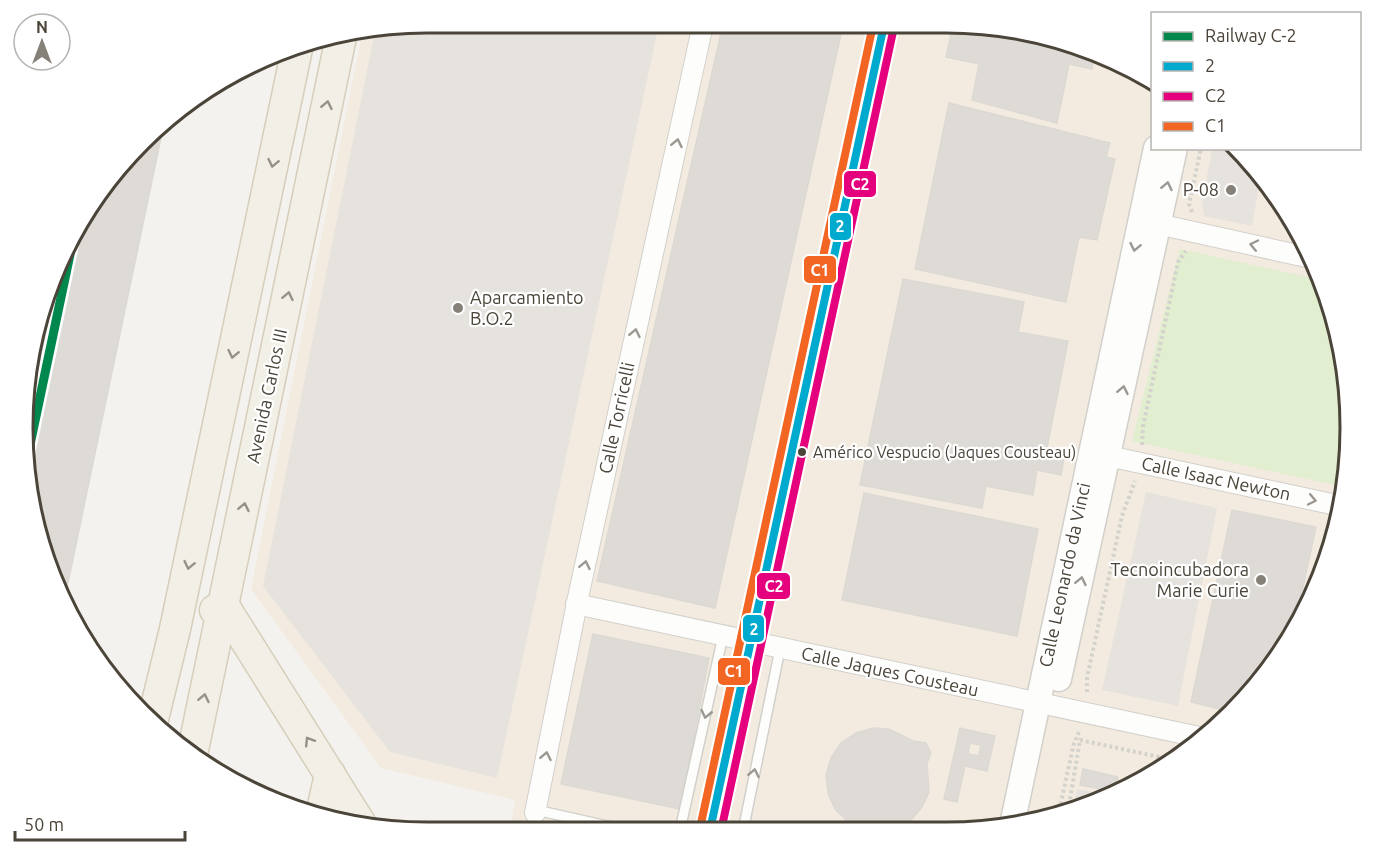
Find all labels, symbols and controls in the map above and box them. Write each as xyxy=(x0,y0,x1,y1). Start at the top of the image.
north arrow xyxy=(12,12,72,72)
legend xyxy=(1151,12,1361,150)
text: N xyxy=(36,18,48,36)
text: Railway C-2 xyxy=(1205,25,1297,45)
text: 2 xyxy=(1205,55,1215,75)
text: C2 xyxy=(1205,85,1226,105)
one-way arrow xyxy=(320,100,333,110)
text: C1 xyxy=(1205,115,1226,135)
one-way arrow xyxy=(670,138,683,148)
one-way arrow xyxy=(267,157,280,167)
line badge: C2 xyxy=(843,170,877,198)
text: C2 xyxy=(850,175,870,193)
place label: P-08 xyxy=(1183,179,1219,199)
one-way arrow xyxy=(1160,182,1173,192)
marker: P-08 xyxy=(1224,183,1238,197)
line badge: 2 xyxy=(829,212,852,241)
text: 2 xyxy=(835,217,845,235)
one-way arrow xyxy=(1249,239,1259,252)
one-way arrow xyxy=(1129,242,1142,252)
line badge: C1 xyxy=(803,255,837,284)
text: C1 xyxy=(810,261,830,279)
place label: Aparcamiento B.O.2 xyxy=(470,287,584,328)
one-way arrow xyxy=(281,291,294,301)
marker: Aparcamiento B.O.2 xyxy=(451,301,465,315)
street label: Avenida Carlos III xyxy=(242,327,290,465)
one-way arrow xyxy=(628,328,641,338)
one-way arrow xyxy=(227,348,240,358)
street label: Calle Torricelli xyxy=(594,360,638,475)
one-way arrow xyxy=(1116,385,1129,395)
place label: Américo Vespucio (Jaques Cousteau) xyxy=(813,443,1076,462)
marker: Américo Vespucio (Jaques Cousteau) xyxy=(796,446,808,458)
street label: Calle Isaac Newton xyxy=(1140,452,1293,504)
street label: Calle Leonardo da Vinci xyxy=(1035,481,1093,669)
one-way arrow xyxy=(1307,492,1317,505)
one-way arrow xyxy=(237,502,250,512)
place label: Tecnoincubadora Marie Curie xyxy=(1111,559,1249,600)
one-way arrow xyxy=(183,560,196,570)
one-way arrow xyxy=(578,560,591,570)
line badge: C2 xyxy=(756,572,791,600)
marker: Tecnoincubadora Marie Curie xyxy=(1254,573,1268,587)
one-way arrow xyxy=(1074,576,1087,586)
text: C2 xyxy=(764,577,784,595)
line badge: 2 xyxy=(742,614,765,643)
text: 2 xyxy=(749,620,759,638)
street label: Calle Jaques Cousteau xyxy=(800,642,981,700)
line badge: C1 xyxy=(717,657,751,686)
text: C1 xyxy=(724,662,744,680)
one-way arrow xyxy=(197,693,210,703)
one-way arrow xyxy=(700,709,713,719)
one-way arrow xyxy=(305,736,316,747)
one-way arrow xyxy=(539,751,552,761)
one-way arrow xyxy=(747,769,760,779)
scale bar xyxy=(15,804,184,842)
text: 50 m xyxy=(24,814,64,834)

